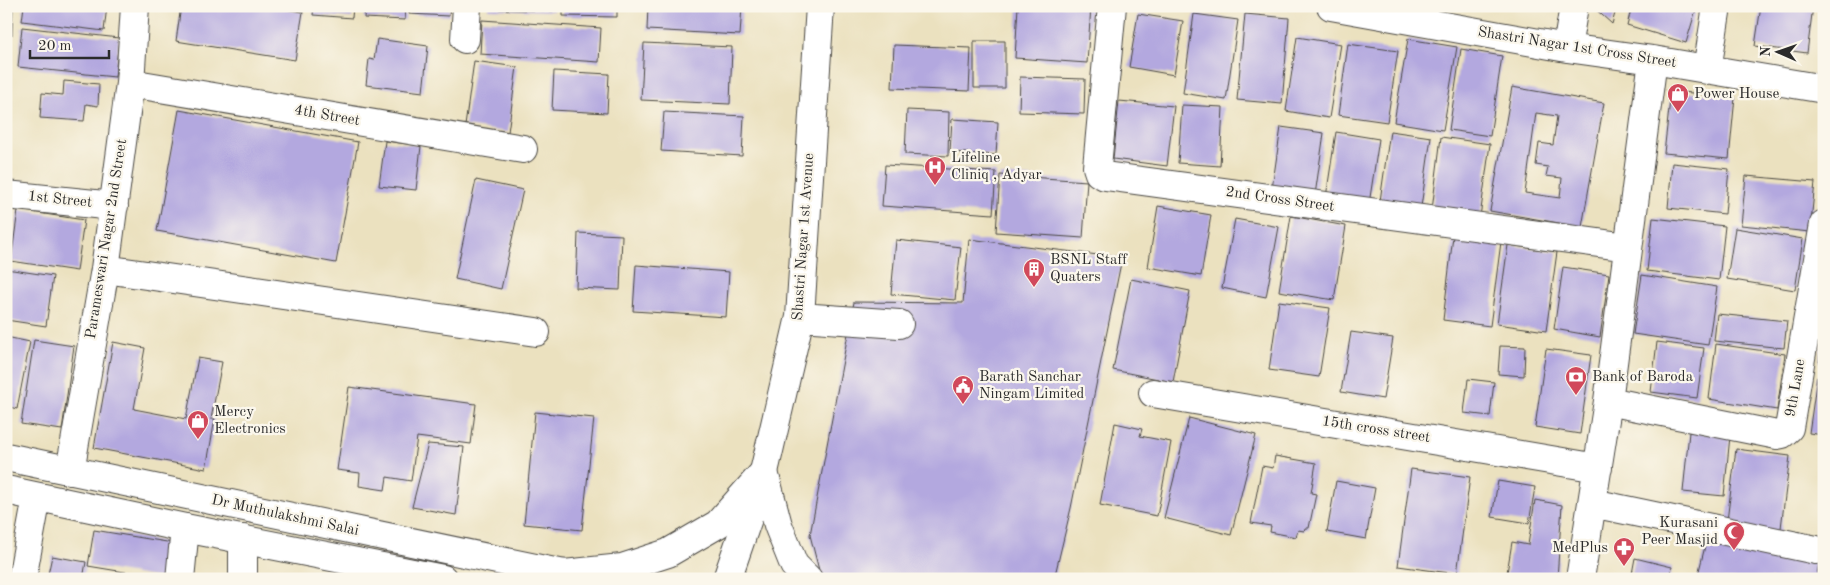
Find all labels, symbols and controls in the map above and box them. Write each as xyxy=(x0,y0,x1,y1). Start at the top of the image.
street label: Shastri Nagar 1st Cross Street xyxy=(1477,25,1677,71)
scale bar xyxy=(30,28,109,60)
north arrow xyxy=(1752,28,1802,78)
text: 20 m xyxy=(38,39,72,54)
text: N xyxy=(1759,46,1773,57)
shop icon: Power House xyxy=(1666,82,1690,113)
place label: Power House xyxy=(1694,87,1780,102)
street label: 4th Street xyxy=(293,103,361,129)
street label: Parameswari Nagar 2nd Street xyxy=(84,138,130,340)
place label: Lifeline Cliniq , Adyar xyxy=(951,151,1042,183)
street label: Shastri Nagar 1st Avenue xyxy=(791,153,817,321)
hospital icon: Lifeline Cliniq , Adyar xyxy=(923,155,947,186)
street label: 2nd Cross Street xyxy=(1225,185,1335,215)
street label: 1st Street xyxy=(27,189,93,211)
place label: BSNL Staff Quaters xyxy=(1050,253,1128,285)
building icon: BSNL Staff Quaters xyxy=(1022,257,1046,288)
street label: 9th Lane xyxy=(1784,358,1809,418)
bank icon: Bank of Baroda xyxy=(1564,365,1588,396)
place label: Barath Sanchar Ningam Limited xyxy=(979,370,1085,402)
place label: Bank of Baroda xyxy=(1592,370,1694,385)
public building icon: Barath Sanchar Ningam Limited xyxy=(951,374,975,405)
place label: Mercy Electronics xyxy=(214,405,286,437)
shop icon: Mercy Electronics xyxy=(186,409,210,440)
street label: 15th cross street xyxy=(1321,414,1431,446)
street label: Dr Muthulakshmi Salai xyxy=(210,493,360,539)
place label: Kurasani Peer Masjid xyxy=(1641,516,1718,548)
mosque icon: Kurasani Peer Masjid xyxy=(1722,520,1746,551)
pharmacy icon: MedPlus xyxy=(1612,536,1636,567)
place label: MedPlus xyxy=(1552,541,1608,556)

